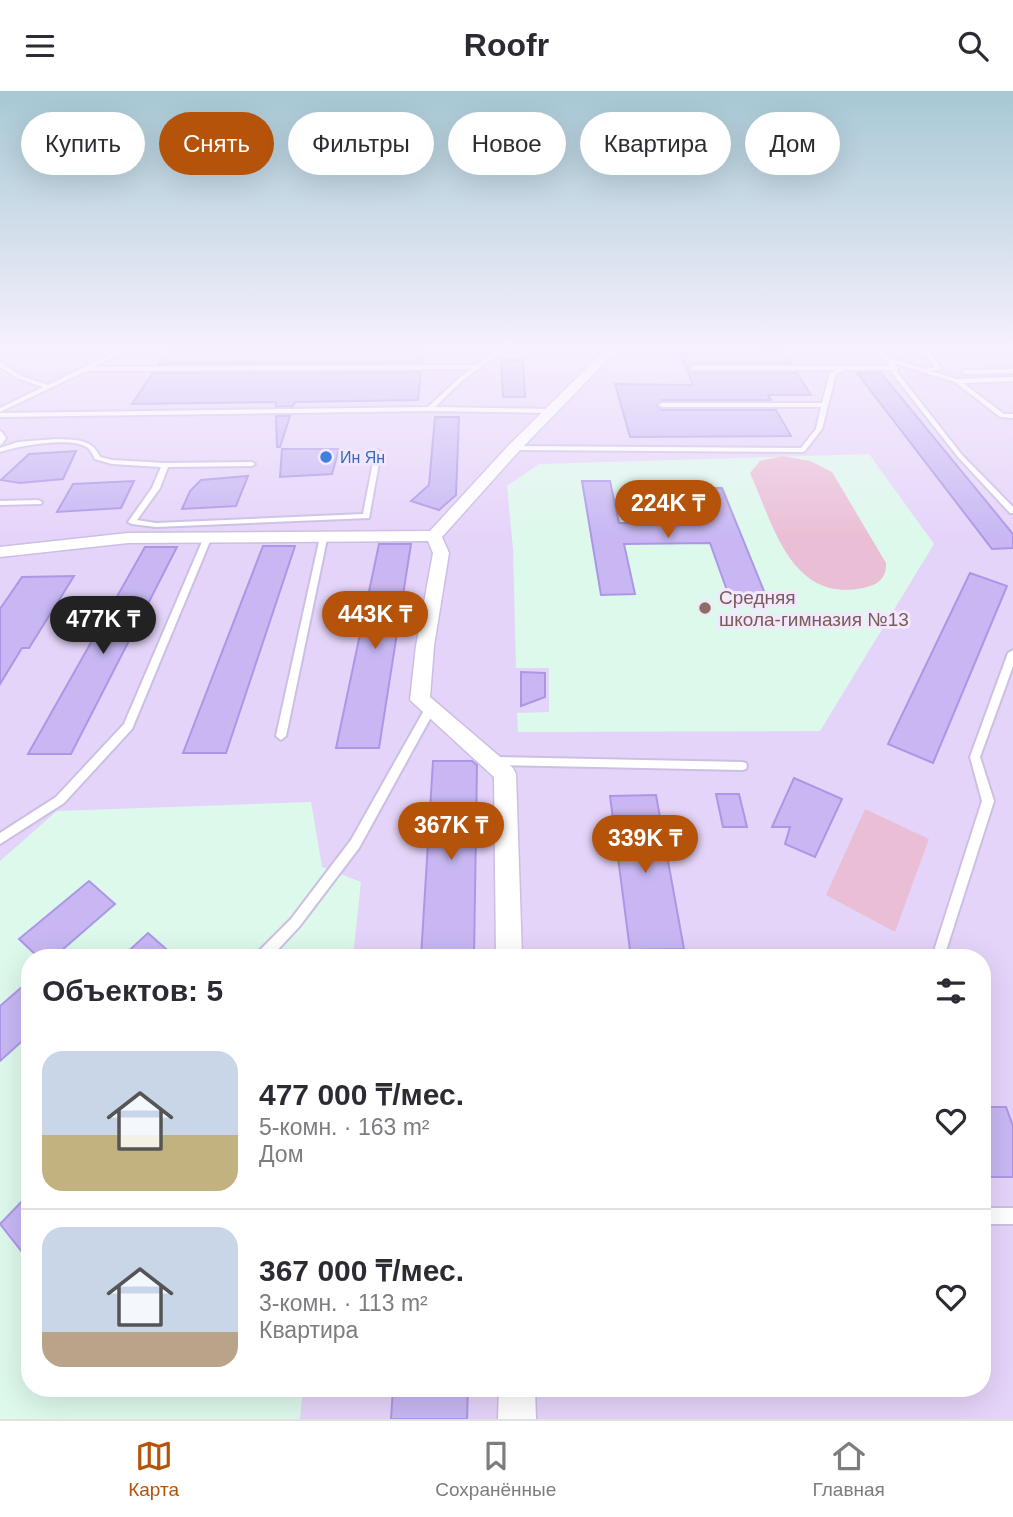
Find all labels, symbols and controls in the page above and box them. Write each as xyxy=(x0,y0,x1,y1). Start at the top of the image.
icon: menu xyxy=(21,27,59,65)
text: Roofr xyxy=(464,27,549,63)
icon: search xyxy=(954,27,992,65)
chip: Купить xyxy=(21,112,145,175)
chip: Снять xyxy=(159,112,274,175)
chip: Фильтры xyxy=(288,112,434,175)
chip: Новое xyxy=(448,112,566,175)
chip: Квартира xyxy=(580,112,731,175)
chip: Дом xyxy=(745,112,840,175)
marker: Ин Ян xyxy=(318,449,334,465)
place label: Ин Ян xyxy=(340,449,385,466)
pin: 224K ₸ xyxy=(611,481,725,540)
text: 224K ₸ xyxy=(631,490,705,516)
place label: Средняя школа-гимназия №13 xyxy=(719,587,909,630)
pin: 443K ₸ xyxy=(318,591,432,651)
pin: 477K ₸ xyxy=(46,596,160,656)
marker: Средняя школа-гимназия №13 xyxy=(697,600,713,616)
text: 443K ₸ xyxy=(338,601,412,627)
text: 477K ₸ xyxy=(66,606,140,632)
pin: 367K ₸ xyxy=(394,803,508,862)
text: 367K ₸ xyxy=(414,812,488,838)
pin: 339K ₸ xyxy=(588,815,702,875)
text: 339K ₸ xyxy=(608,825,682,851)
icon: filters xyxy=(932,972,970,1010)
text: Объектов: 5 xyxy=(42,974,223,1007)
text: 477 000 ₸/мес. xyxy=(259,1078,464,1111)
icon: home xyxy=(98,1079,182,1163)
icon: heart xyxy=(932,1102,970,1140)
text: 5-комн. · 163 m² xyxy=(259,1114,430,1140)
text: Дом xyxy=(259,1141,303,1167)
text: 367 000 ₸/мес. xyxy=(259,1254,464,1287)
icon: home xyxy=(98,1255,182,1339)
icon: heart xyxy=(932,1278,970,1316)
text: 3-комн. · 113 m² xyxy=(259,1290,428,1316)
text: Квартира xyxy=(259,1317,358,1343)
tab: Карта xyxy=(128,1437,179,1501)
tab: Сохранённые xyxy=(435,1437,556,1501)
tab: Главная xyxy=(813,1437,885,1501)

